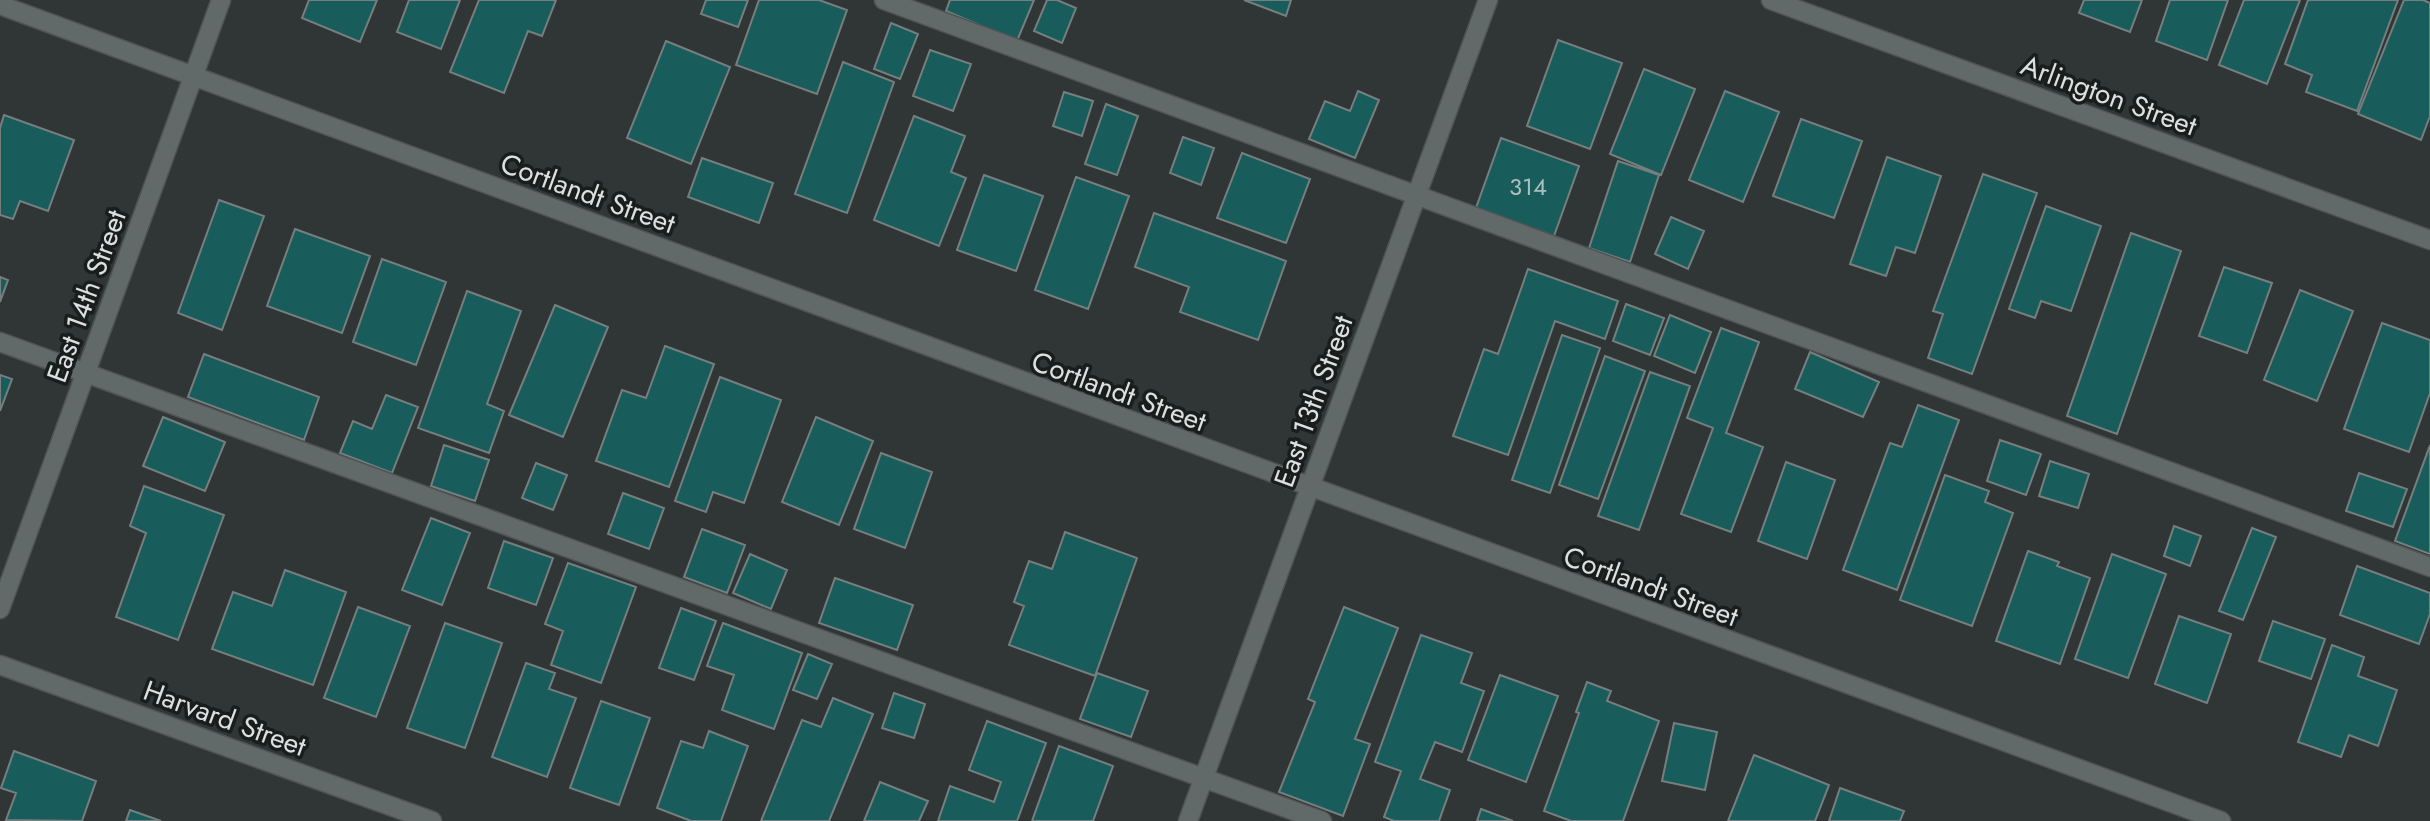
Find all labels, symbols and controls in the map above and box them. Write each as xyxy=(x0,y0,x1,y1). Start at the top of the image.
street label: Arlington Street xyxy=(2015,45,2203,146)
street label: Cortlandt Street xyxy=(495,143,681,244)
house number: 314 xyxy=(1509,169,1547,204)
street label: East 14th Street xyxy=(36,204,137,388)
street label: East 13th Street xyxy=(1263,309,1364,493)
street label: Cortlandt Street xyxy=(1026,341,1212,442)
street label: Cortlandt Street xyxy=(1558,536,1744,637)
street label: Harvard Street xyxy=(138,670,312,767)

